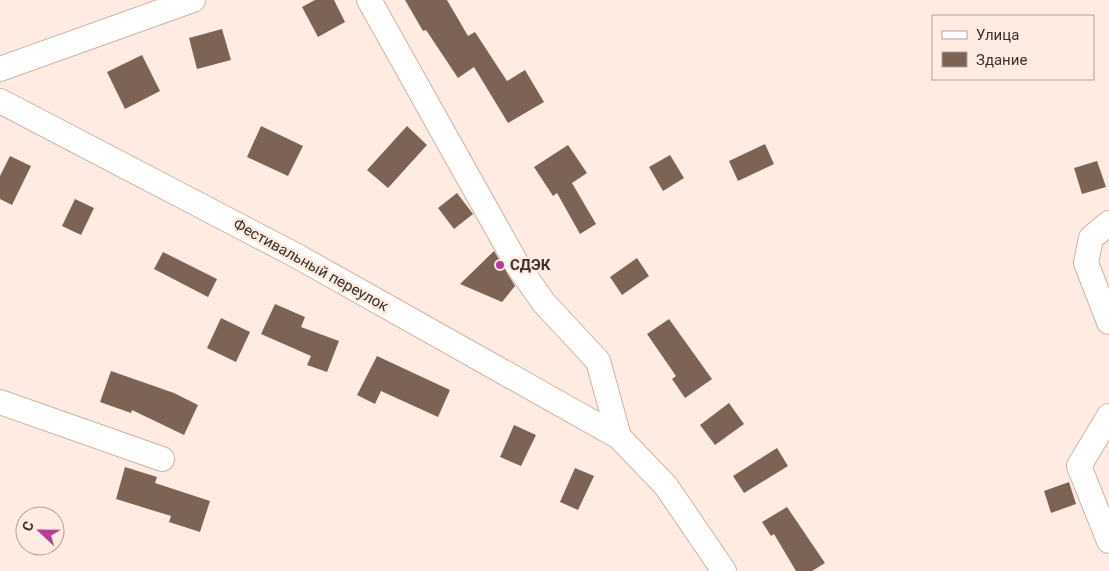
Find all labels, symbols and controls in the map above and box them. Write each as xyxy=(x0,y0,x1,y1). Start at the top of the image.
legend xyxy=(932,15,1094,80)
text: Улица xyxy=(976,26,1019,44)
text: Здание xyxy=(976,51,1027,69)
street label: Фестивальный переулок xyxy=(230,215,392,315)
place label: СДЭК xyxy=(510,256,551,274)
marker: СДЭК xyxy=(494,259,506,271)
north arrow xyxy=(15,506,65,556)
text: С xyxy=(19,519,37,533)

